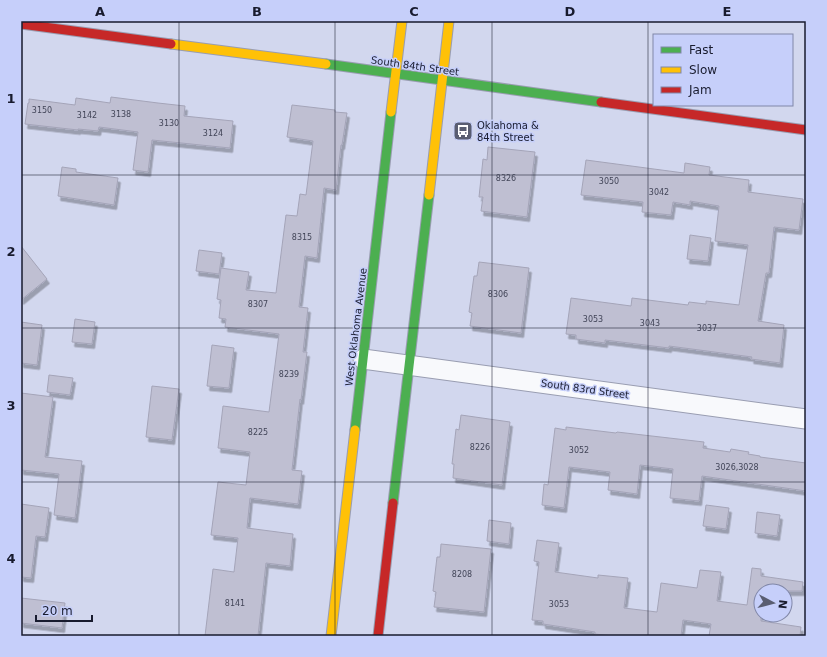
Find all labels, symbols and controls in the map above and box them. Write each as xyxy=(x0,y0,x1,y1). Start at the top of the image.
text: A xyxy=(95,4,105,19)
text: B xyxy=(252,4,262,19)
text: C xyxy=(409,4,419,19)
text: D xyxy=(565,4,576,19)
text: E xyxy=(723,4,731,19)
legend xyxy=(653,34,793,106)
text: Fast xyxy=(689,43,713,57)
street label: South 84th Street xyxy=(370,54,460,78)
text: Slow xyxy=(689,63,717,77)
text: Jam xyxy=(688,83,712,97)
text: 1 xyxy=(6,91,16,106)
house number: 3150 xyxy=(32,106,52,115)
house number: 3138 xyxy=(111,110,131,119)
house number: 3142 xyxy=(77,111,97,120)
house number: 3130 xyxy=(159,119,179,128)
bus stop icon: Oklahoma & 84th Street xyxy=(452,120,474,142)
place label: Oklahoma & 84th Street xyxy=(477,120,539,143)
house number: 3124 xyxy=(203,129,223,138)
house number: 8326 xyxy=(496,174,516,183)
house number: 3050 xyxy=(599,177,619,186)
house number: 3042 xyxy=(649,188,669,197)
house number: 8315 xyxy=(292,233,312,242)
text: 2 xyxy=(6,244,16,259)
street label: West Oklahoma Avenue xyxy=(343,267,369,387)
house number: 8306 xyxy=(488,290,508,299)
house number: 8307 xyxy=(248,300,268,309)
house number: 3053 xyxy=(583,315,603,324)
house number: 3043 xyxy=(640,319,660,328)
house number: 3037 xyxy=(697,324,717,333)
house number: 8239 xyxy=(279,370,299,379)
street label: South 83rd Street xyxy=(540,377,630,401)
text: 3 xyxy=(6,398,16,413)
house number: 8225 xyxy=(248,428,268,437)
house number: 8226 xyxy=(470,443,490,452)
house number: 3052 xyxy=(569,446,589,455)
house number: 3026,3028 xyxy=(715,463,759,472)
text: 4 xyxy=(6,551,16,566)
house number: 8208 xyxy=(452,570,472,579)
north arrow xyxy=(753,583,793,623)
scale bar xyxy=(36,597,92,623)
house number: 8141 xyxy=(225,599,245,608)
text: N xyxy=(775,599,789,610)
house number: 3053 xyxy=(549,600,569,609)
text: 20 m xyxy=(42,604,73,618)

